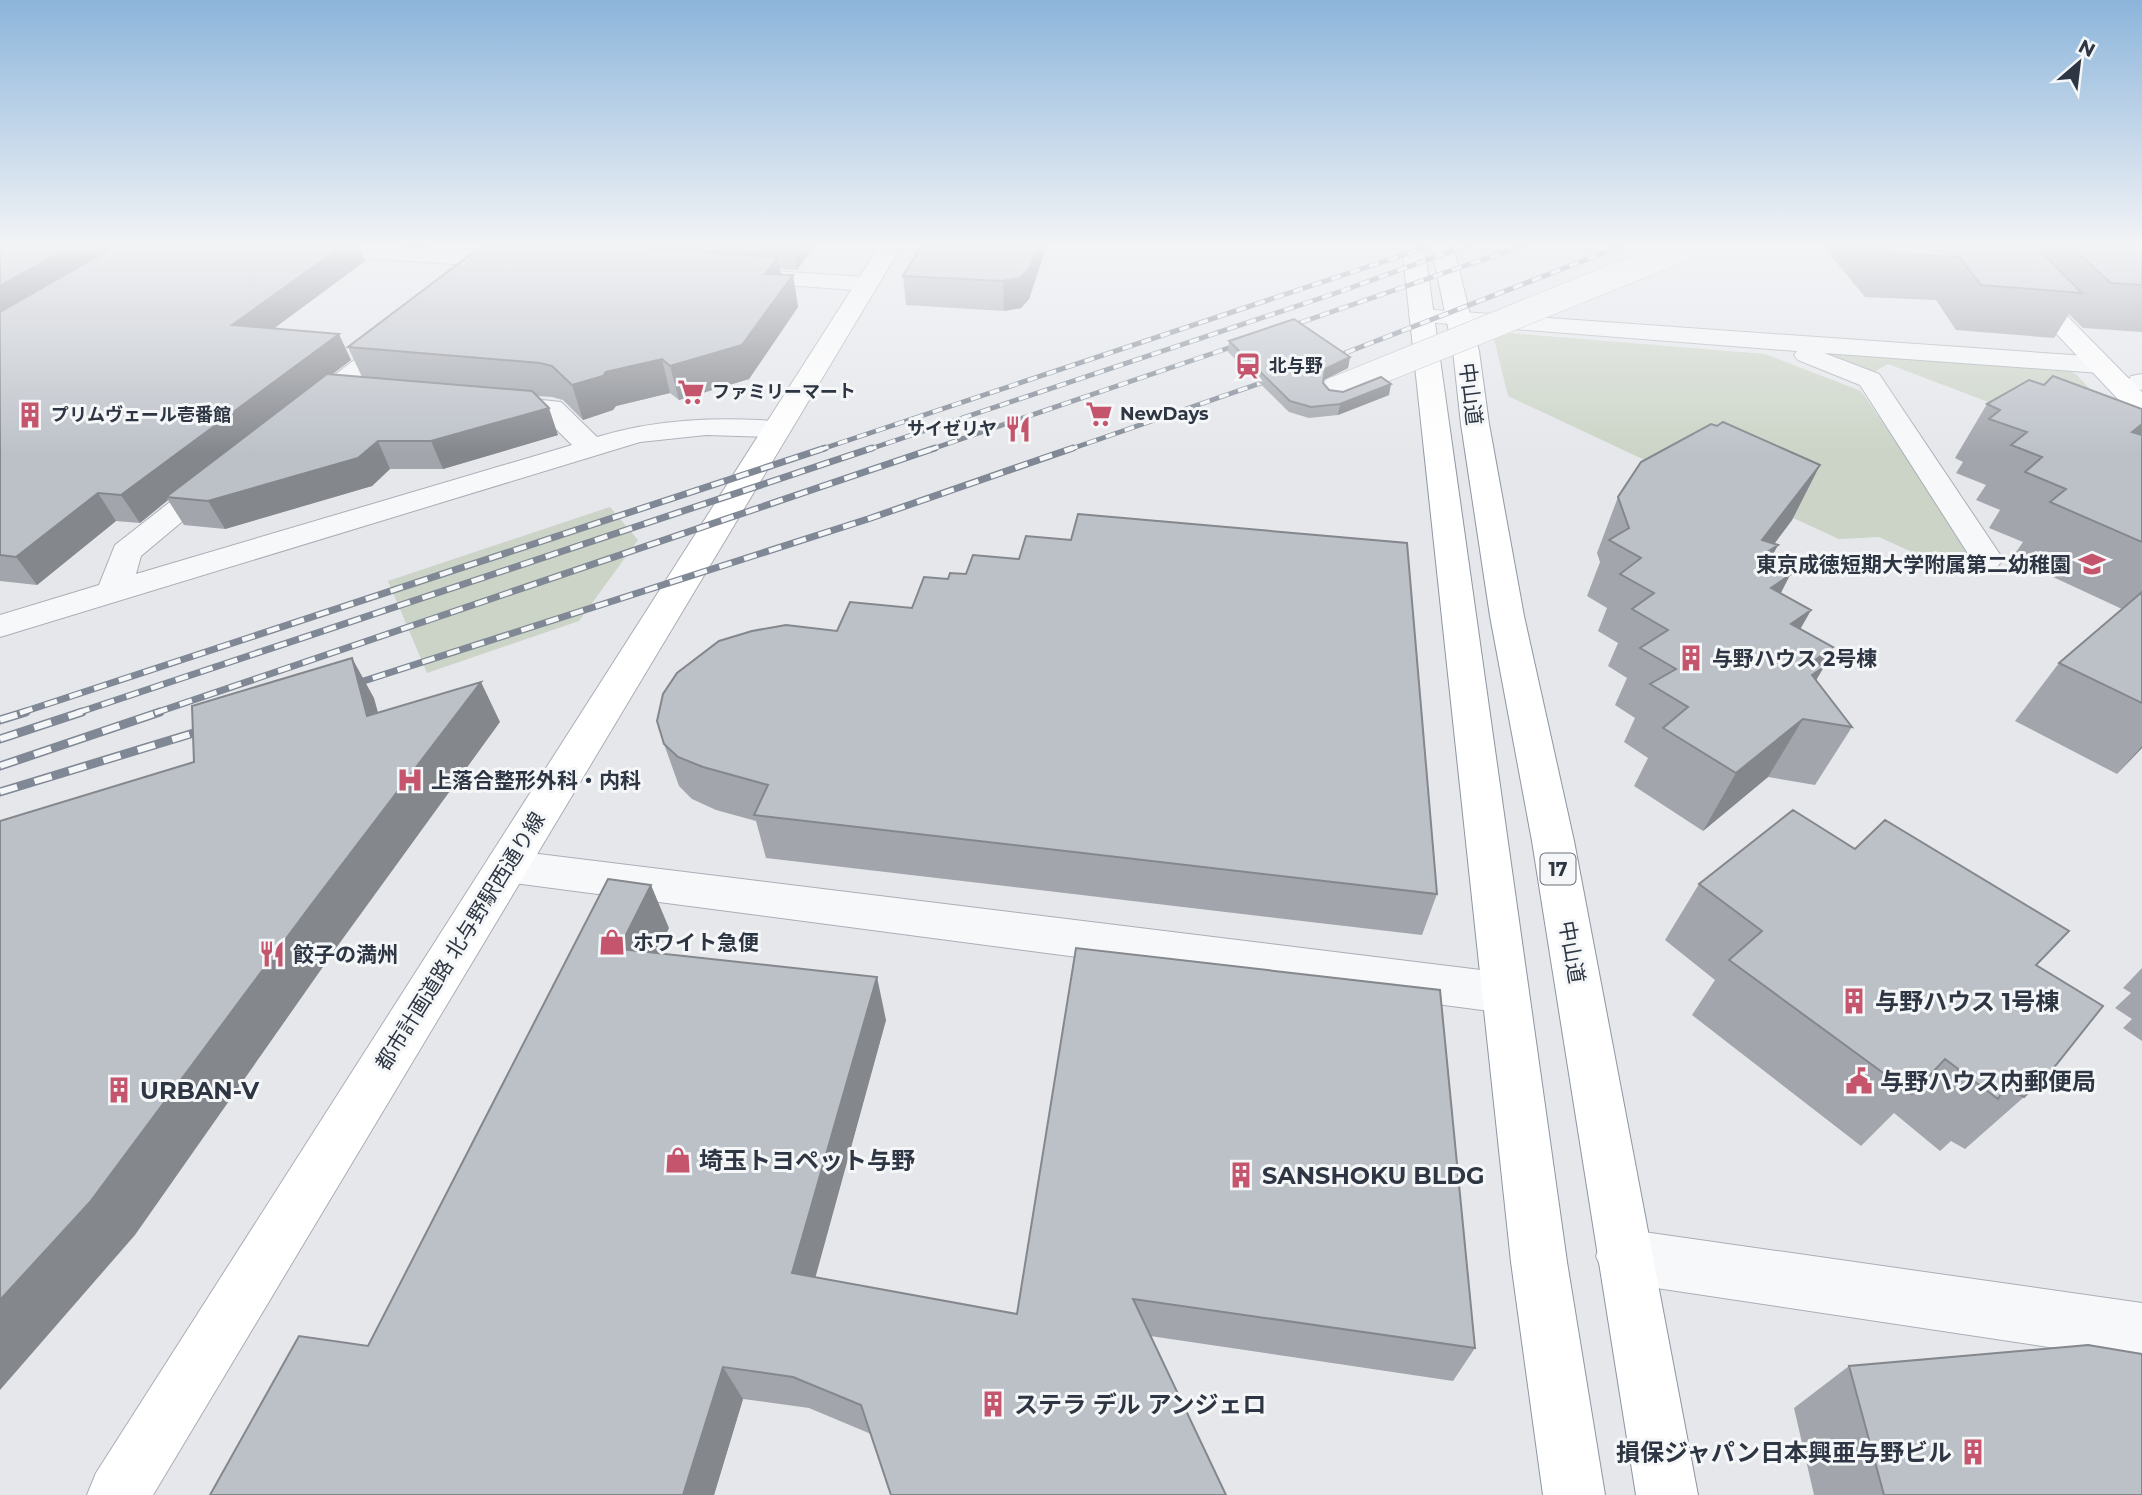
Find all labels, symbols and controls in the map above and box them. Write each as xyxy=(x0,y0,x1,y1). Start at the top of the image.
north arrow xyxy=(2044,28,2114,98)
text: N xyxy=(2075,35,2099,62)
station icon: 北与野 xyxy=(1233,351,1263,381)
place label: 北与野 xyxy=(1269,355,1323,377)
street label: 中山道 xyxy=(1455,361,1487,427)
supermarket icon: ファミリーマート xyxy=(676,377,706,407)
place label: ファミリーマート xyxy=(712,381,856,403)
supermarket icon: NewDays xyxy=(1084,399,1114,429)
building icon: プリムヴェール壱番館 xyxy=(15,400,45,430)
place label: NewDays xyxy=(1120,403,1209,425)
place label: プリムヴェール壱番館 xyxy=(51,404,231,426)
restaurant icon: サイゼリヤ xyxy=(1003,414,1033,444)
place label: サイゼリヤ xyxy=(907,418,997,440)
school or university icon: 東京成徳短期大学附属第二幼稚園 xyxy=(2077,549,2107,579)
place label: 東京成徳短期大学附属第二幼稚園 xyxy=(1756,552,2071,577)
building icon: 与野ハウス 2号棟 xyxy=(1676,643,1706,673)
place label: 与野ハウス 2号棟 xyxy=(1712,646,1877,671)
hospital icon: 上落合整形外科・内科 xyxy=(395,765,425,795)
place label: 上落合整形外科・内科 xyxy=(431,768,641,793)
street label: 都市計画道路 北与野駅西通り線 xyxy=(370,807,550,1075)
road number: 17 xyxy=(1540,854,1576,884)
street label: 中山道 xyxy=(1554,919,1590,985)
shop icon: ホワイト急便 xyxy=(597,927,627,957)
place label: ホワイト急便 xyxy=(633,930,759,955)
restaurant icon: 餃子の満州 xyxy=(257,939,287,969)
place label: 餃子の満州 xyxy=(293,942,398,967)
building icon: 与野ハウス 1号棟 xyxy=(1839,986,1869,1016)
place label: 与野ハウス 1号棟 xyxy=(1875,987,2059,1016)
public building icon: 与野ハウス内郵便局 xyxy=(1844,1066,1874,1096)
place label: 与野ハウス内郵便局 xyxy=(1880,1067,2096,1096)
building icon: URBAN-V xyxy=(104,1075,134,1105)
place label: URBAN-V xyxy=(140,1076,260,1105)
shop icon: 埼玉トヨペット与野 xyxy=(663,1145,693,1175)
place label: 埼玉トヨペット与野 xyxy=(699,1146,915,1175)
building icon: SANSHOKU BLDG xyxy=(1226,1160,1256,1190)
place label: SANSHOKU BLDG xyxy=(1262,1161,1484,1190)
building icon: ステラ デル アンジェロ xyxy=(978,1389,1008,1419)
place label: ステラ デル アンジェロ xyxy=(1014,1390,1267,1419)
building icon: 損保ジャパン日本興亜与野ビル xyxy=(1958,1437,1988,1467)
place label: 損保ジャパン日本興亜与野ビル xyxy=(1616,1438,1952,1467)

